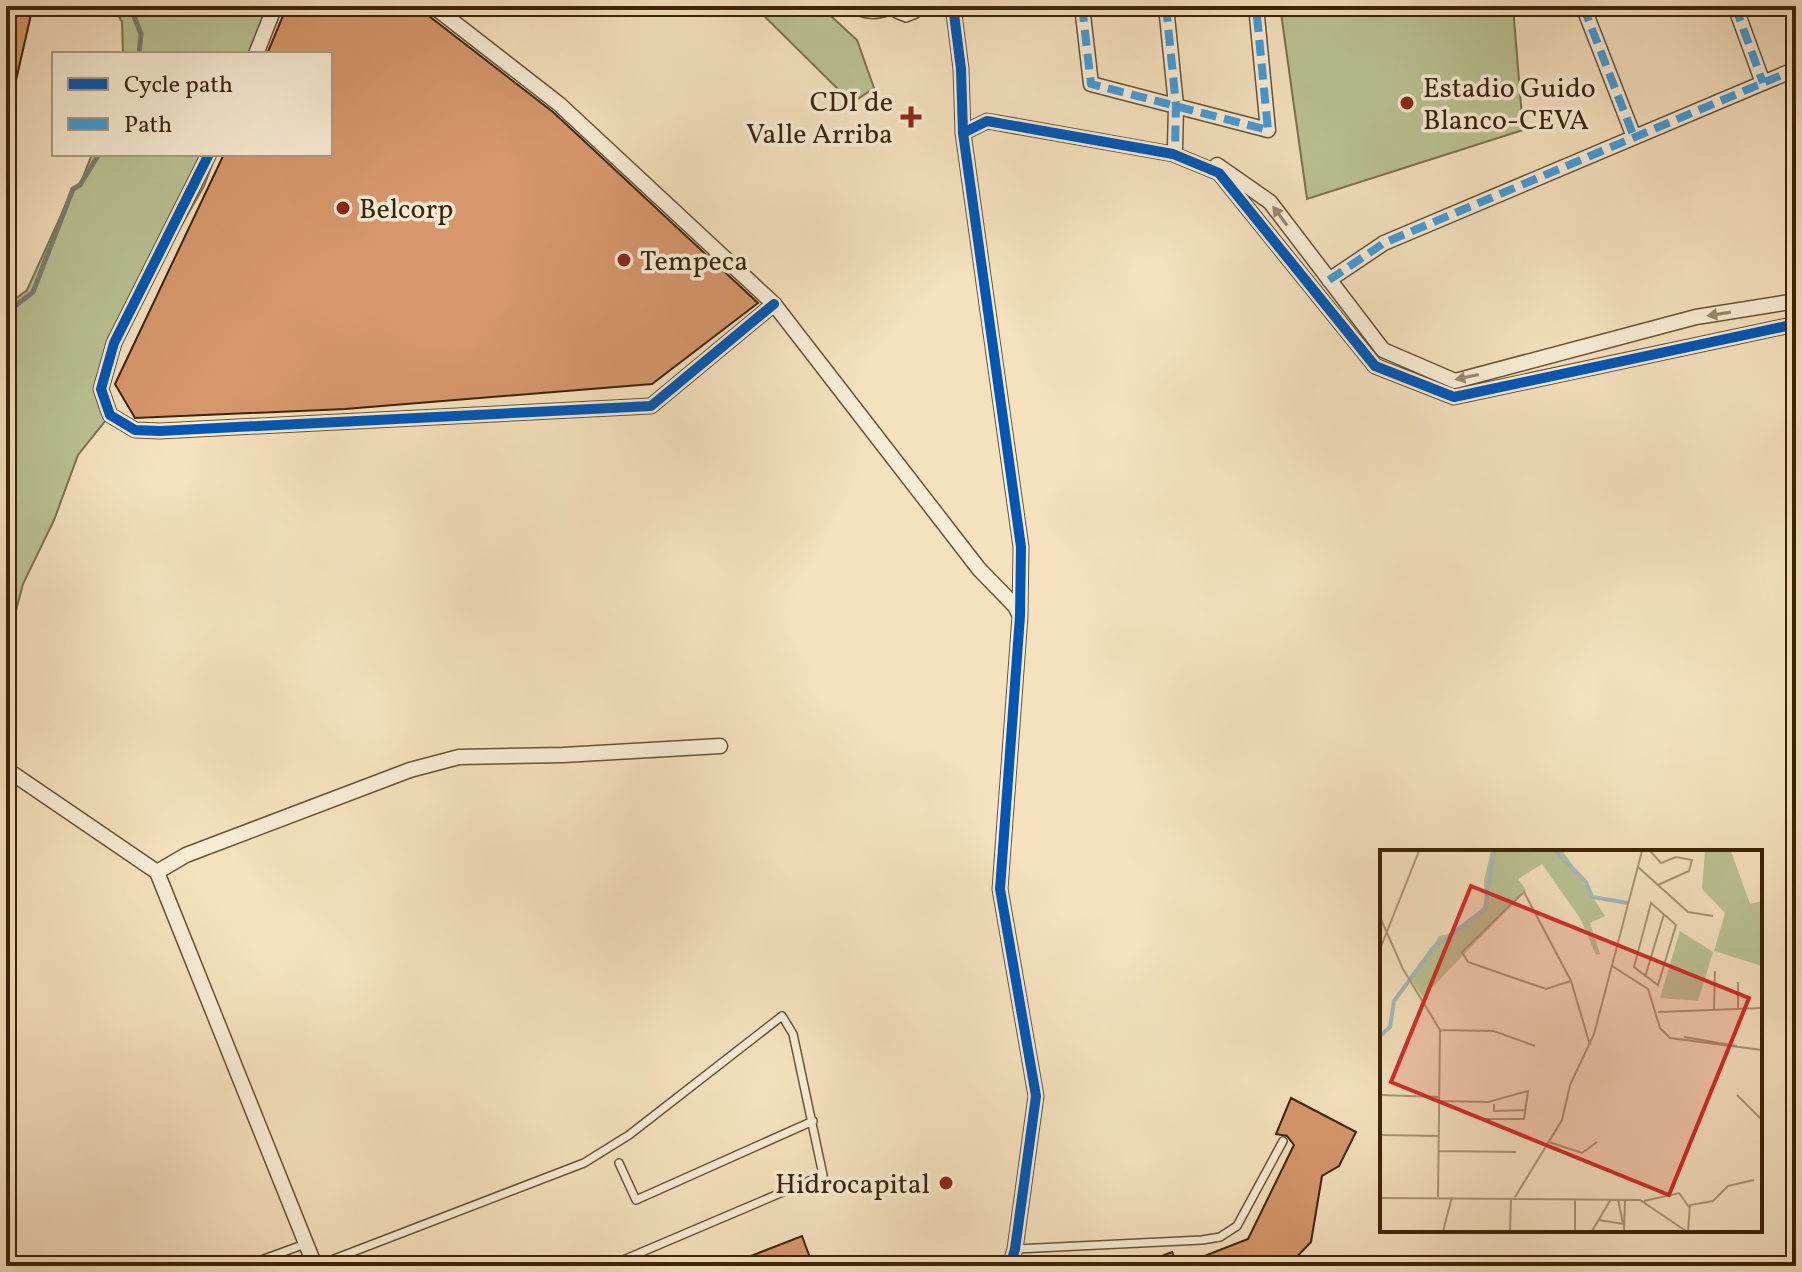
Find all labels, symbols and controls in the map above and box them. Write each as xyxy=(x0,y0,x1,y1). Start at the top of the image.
legend xyxy=(52,52,332,156)
text: Cycle path xyxy=(124,69,233,103)
place label: Estadio Guido Blanco-CEVA xyxy=(1423,70,1596,141)
place label: CDI de Valle Arriba xyxy=(746,84,893,155)
marker: Estadio Guido Blanco-CEVA xyxy=(1398,94,1416,112)
marker: CDI de Valle Arriba xyxy=(900,106,922,128)
text: Path xyxy=(124,109,172,143)
place label: Belcorp xyxy=(359,191,453,230)
marker: Belcorp xyxy=(334,199,352,217)
one-way arrow xyxy=(1273,206,1289,226)
place label: Tempeca xyxy=(640,243,748,282)
marker: Tempeca xyxy=(615,251,633,269)
one-way arrow xyxy=(1706,308,1731,320)
one-way arrow xyxy=(1455,371,1480,384)
inset map xyxy=(1380,850,1762,1232)
place label: Hidrocapital xyxy=(775,1166,930,1205)
marker: Hidrocapital xyxy=(937,1174,955,1192)

